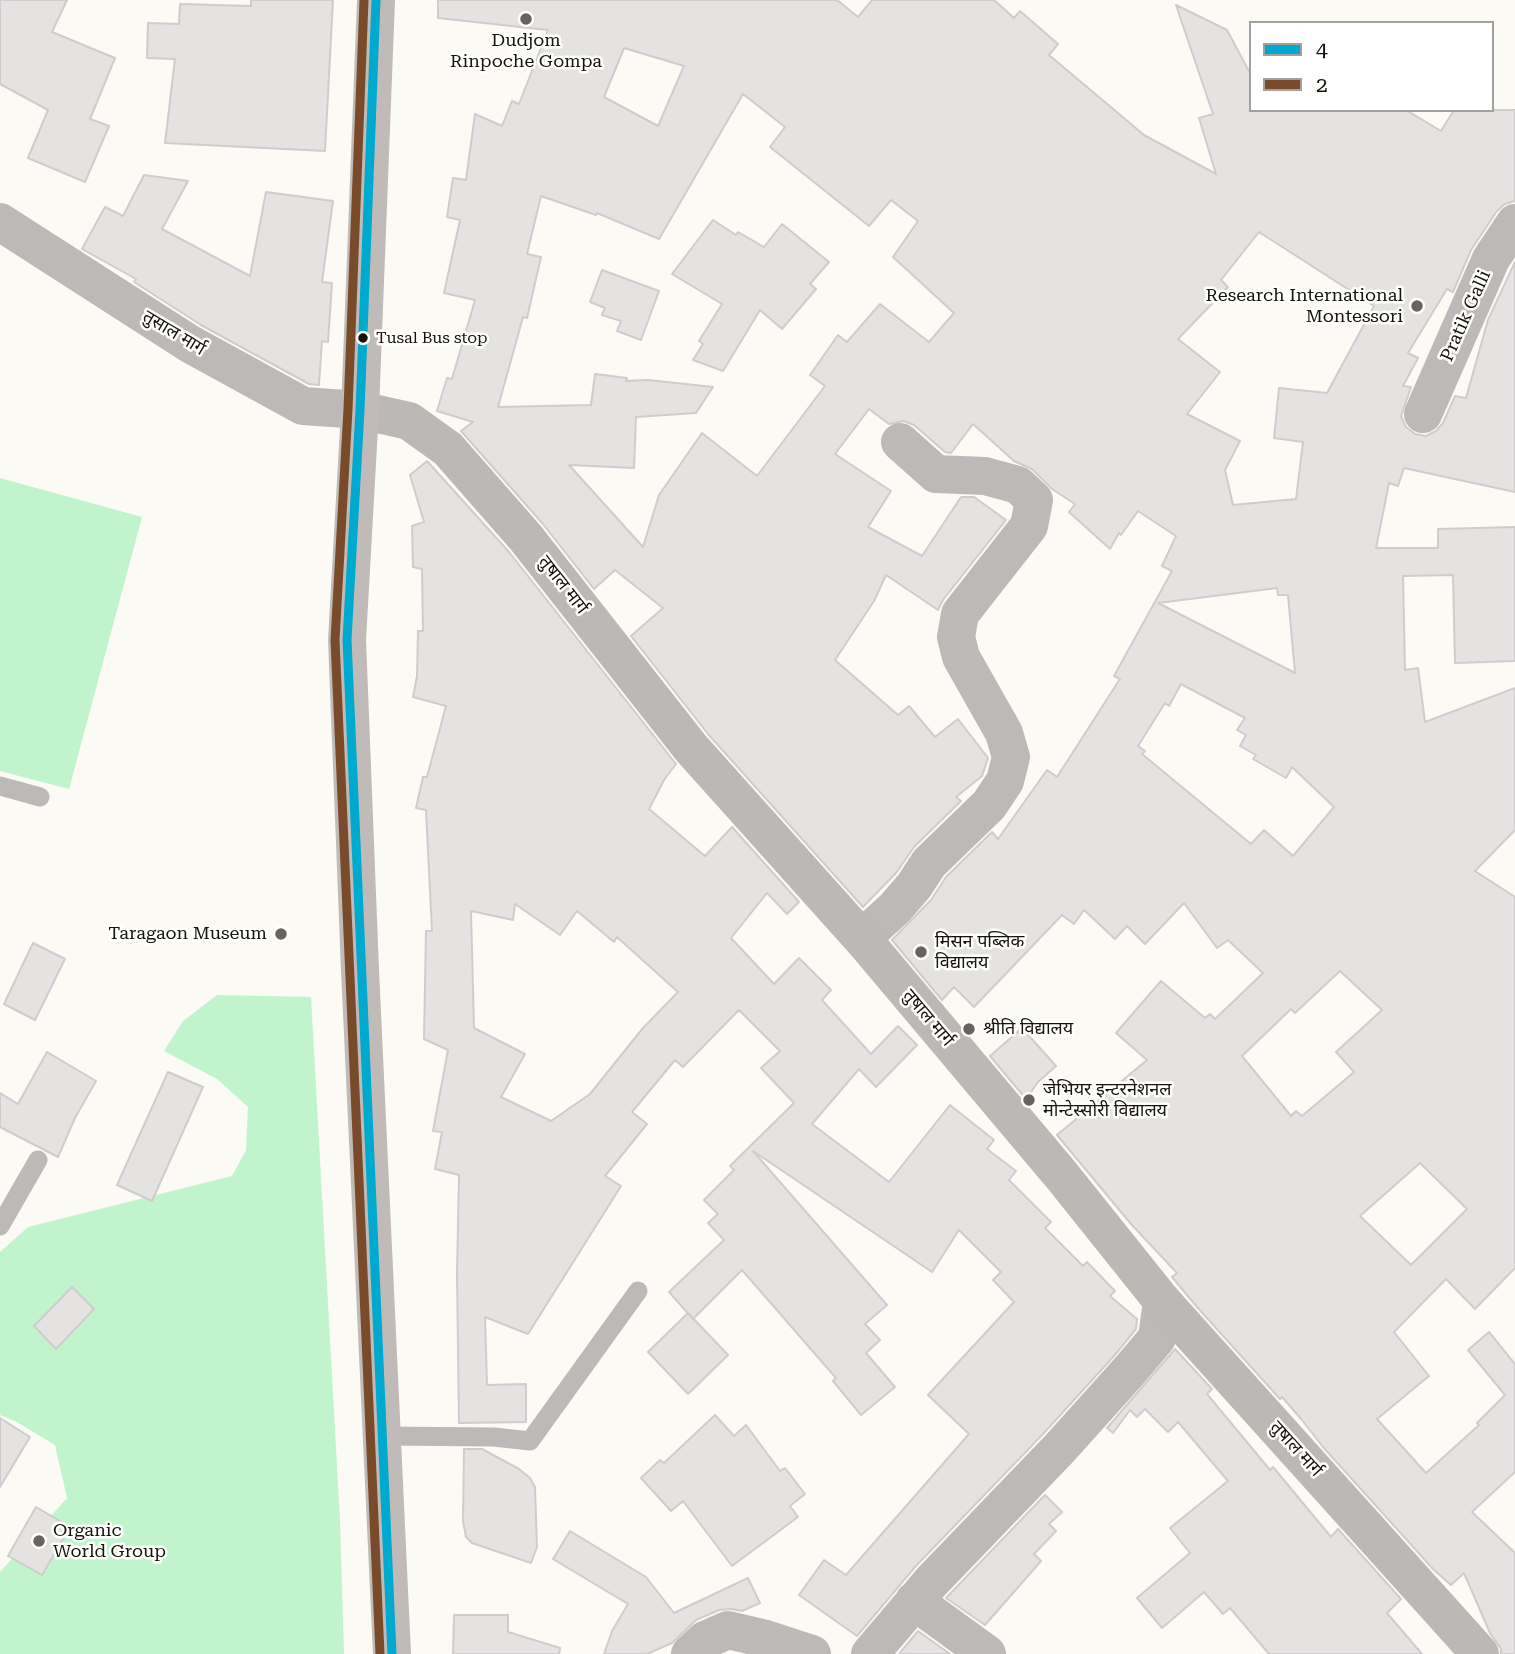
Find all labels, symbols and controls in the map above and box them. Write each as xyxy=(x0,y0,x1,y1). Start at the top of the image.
marker: Dudjom Rinpoche Gompa xyxy=(518,11,534,27)
legend xyxy=(1249,21,1494,112)
place label: Dudjom Rinpoche Gompa xyxy=(450,30,602,72)
text: 4 xyxy=(1316,38,1328,62)
text: 2 xyxy=(1316,73,1328,97)
street label: Pratik Galli xyxy=(1436,267,1496,365)
place label: Research International Montessori xyxy=(1206,285,1403,328)
marker: Research International Montessori xyxy=(1409,298,1425,314)
street label: तुसाल मार्ग xyxy=(139,306,209,360)
place label: Tusal Bus stop xyxy=(376,328,488,348)
marker: Tusal Bus stop xyxy=(356,331,370,345)
street label: तुषाल मार्ग xyxy=(534,552,592,618)
place label: Taragaon Museum xyxy=(108,923,267,945)
marker: Taragaon Museum xyxy=(273,926,289,942)
place label: मिसन पब्लिक विद्यालय xyxy=(935,931,1024,974)
marker: मिसन पब्लिक विद्यालय xyxy=(913,944,929,960)
street label: तुषाल मार्ग xyxy=(898,985,958,1051)
place label: श्रीति विद्यालय xyxy=(983,1018,1073,1040)
marker: श्रीति विद्यालय xyxy=(961,1021,977,1037)
place label: जेभियर इन्टरनेशनल मोन्टेस्सोरी विद्यालय xyxy=(1043,1079,1171,1122)
marker: जेभियर इन्टरनेशनल मोन्टेस्सोरी विद्यालय xyxy=(1021,1092,1037,1108)
street label: तुषाल मार्ग xyxy=(1265,1417,1327,1481)
place label: Organic World Group xyxy=(53,1520,166,1562)
marker: Organic World Group xyxy=(31,1533,47,1549)

